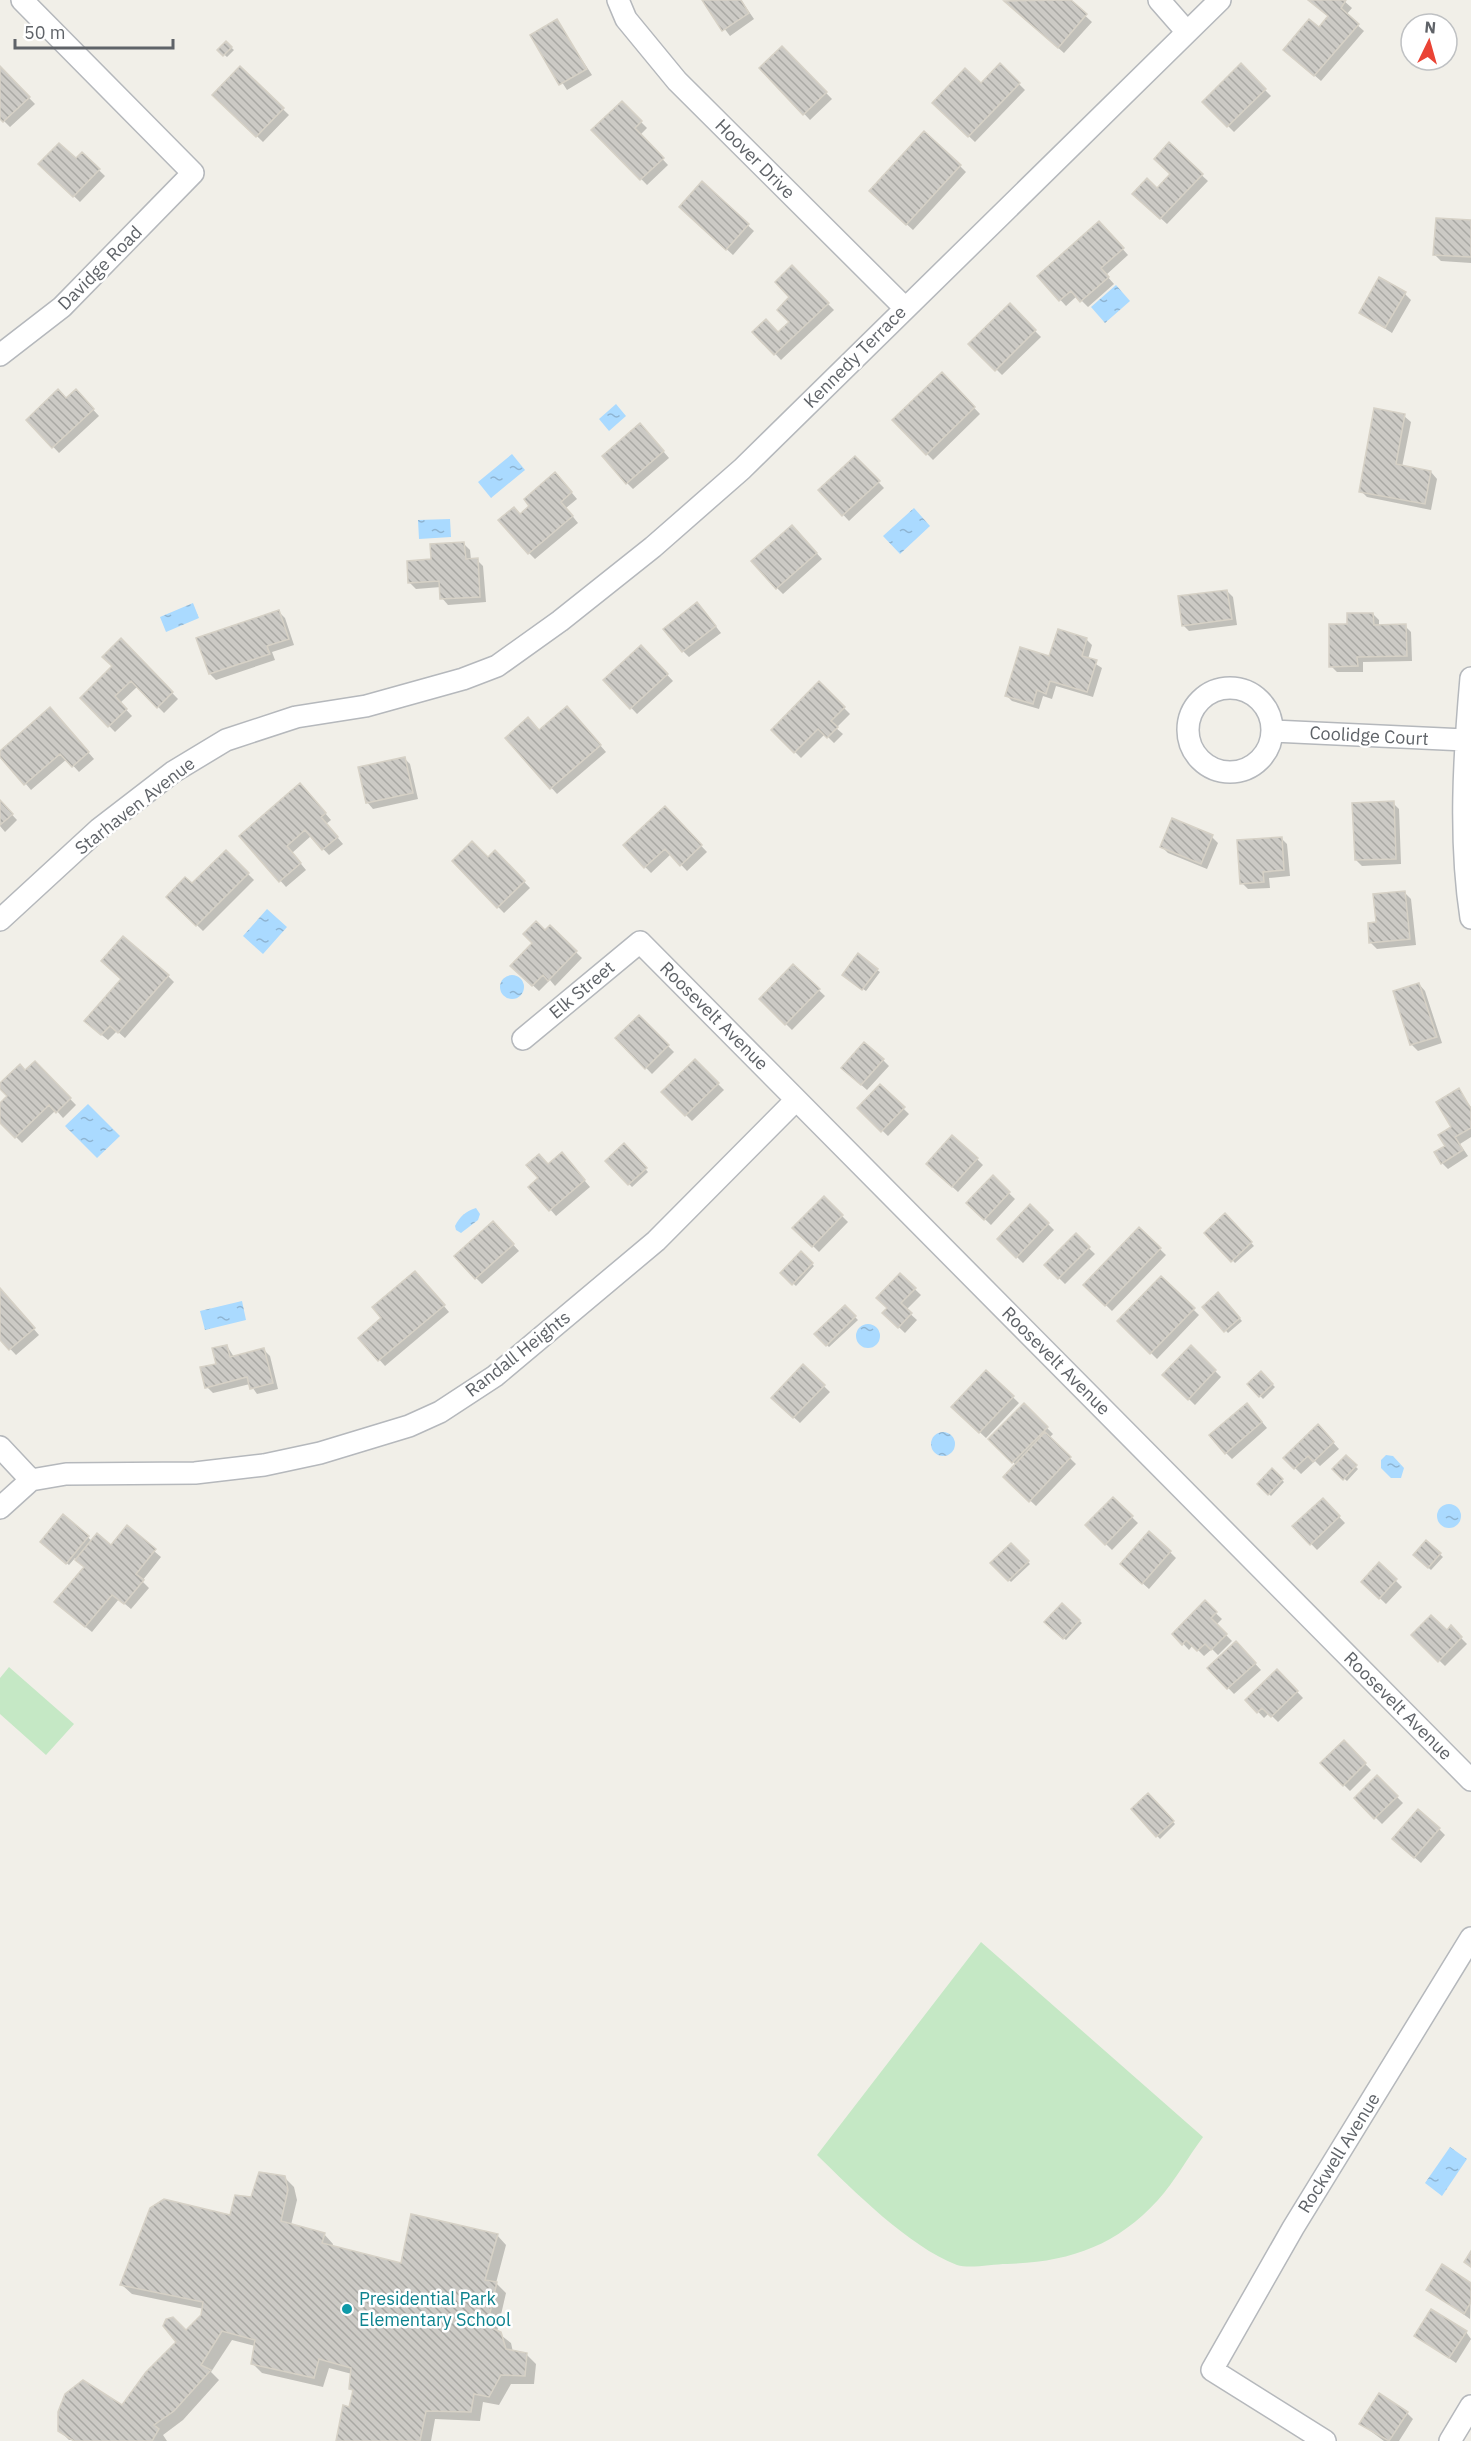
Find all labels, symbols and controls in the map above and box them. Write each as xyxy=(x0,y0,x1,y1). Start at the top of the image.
scale bar xyxy=(15,12,172,50)
north arrow xyxy=(1399,12,1459,72)
text: N xyxy=(1424,17,1437,38)
text: 50 m xyxy=(24,21,66,44)
street label: Hoover Drive xyxy=(710,114,800,204)
street label: Davidge Road xyxy=(53,221,147,315)
street label: Kennedy Terrace xyxy=(799,301,911,413)
street label: Coolidge Court xyxy=(1309,721,1429,750)
street label: Starhaven Avenue xyxy=(70,752,199,860)
street label: Elk Street xyxy=(544,956,619,1024)
street label: Roosevelt Avenue xyxy=(655,957,773,1075)
street label: Roosevelt Avenue xyxy=(997,1302,1115,1420)
street label: Randall Heights xyxy=(461,1305,575,1402)
street label: Roosevelt Avenue xyxy=(1339,1647,1457,1765)
street label: Rockwell Avenue xyxy=(1292,2088,1385,2217)
place label: Presidential Park Elementary School xyxy=(359,2287,511,2331)
marker: Presidential Park Elementary School xyxy=(340,2302,354,2316)

